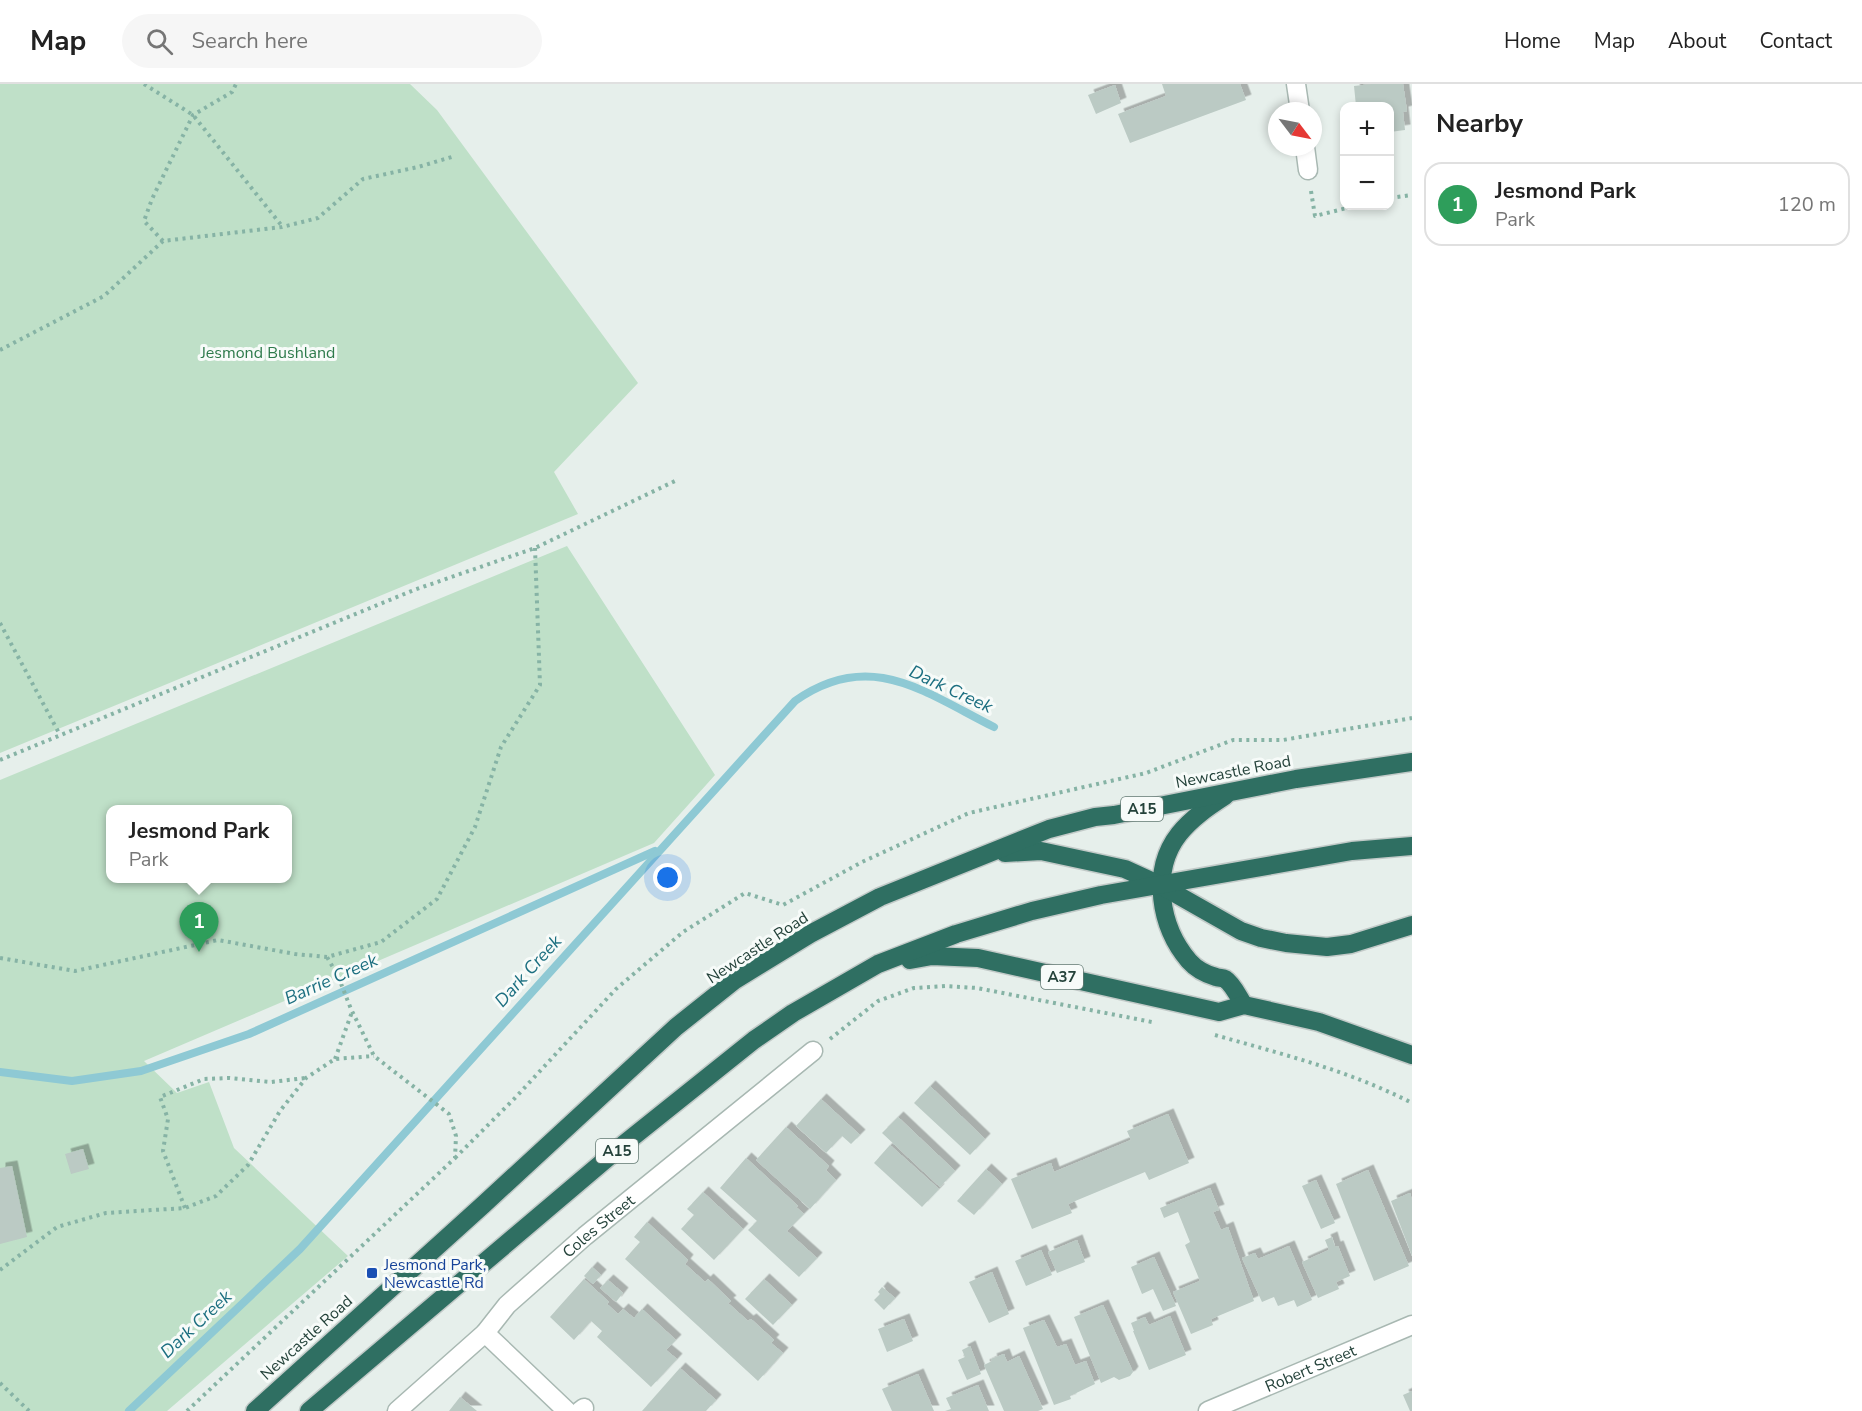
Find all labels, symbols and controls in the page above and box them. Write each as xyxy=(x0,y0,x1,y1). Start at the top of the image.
search box xyxy=(122,14,542,68)
text: Map xyxy=(30,22,86,60)
icon: search xyxy=(143,25,176,58)
text: Search here xyxy=(191,26,308,56)
text: Home xyxy=(1504,27,1561,55)
text: Map xyxy=(1594,27,1635,55)
text: About xyxy=(1668,27,1726,55)
text: Contact xyxy=(1759,27,1832,55)
north arrow xyxy=(1268,102,1322,156)
map controls xyxy=(1340,102,1394,210)
button: + xyxy=(1340,102,1394,156)
text: Nearby xyxy=(1436,106,1523,141)
button: − xyxy=(1340,156,1394,210)
text: Jesmond Park xyxy=(1495,176,1636,206)
text: 1 xyxy=(1452,191,1464,218)
text: 120 m xyxy=(1778,191,1836,218)
text: Park xyxy=(1495,206,1535,233)
park label: Jesmond Bushland xyxy=(200,342,335,364)
water label: Dark Creek xyxy=(905,659,998,719)
street label: Newcastle Road xyxy=(1174,750,1293,794)
road number: A15 xyxy=(1121,797,1163,821)
popup xyxy=(106,805,292,883)
text: Jesmond Park xyxy=(129,816,269,846)
text: Park xyxy=(129,846,169,873)
your location xyxy=(653,863,682,892)
pin: 1 xyxy=(180,902,218,952)
street label: Newcastle Road xyxy=(702,907,813,989)
water label: Dark Creek xyxy=(489,929,568,1012)
water label: Barrie Creek xyxy=(281,947,382,1010)
road number: A37 xyxy=(1041,965,1083,989)
road number: A15 xyxy=(596,1139,638,1163)
street label: Coles Street xyxy=(558,1190,640,1263)
place label: Jesmond Park, Newcastle Rd xyxy=(383,1254,486,1294)
marker: Jesmond Park, Newcastle Rd xyxy=(365,1266,379,1280)
water label: Dark Creek xyxy=(155,1284,238,1363)
street label: Newcastle Road xyxy=(256,1290,358,1385)
street label: Robert Street xyxy=(1262,1340,1360,1398)

